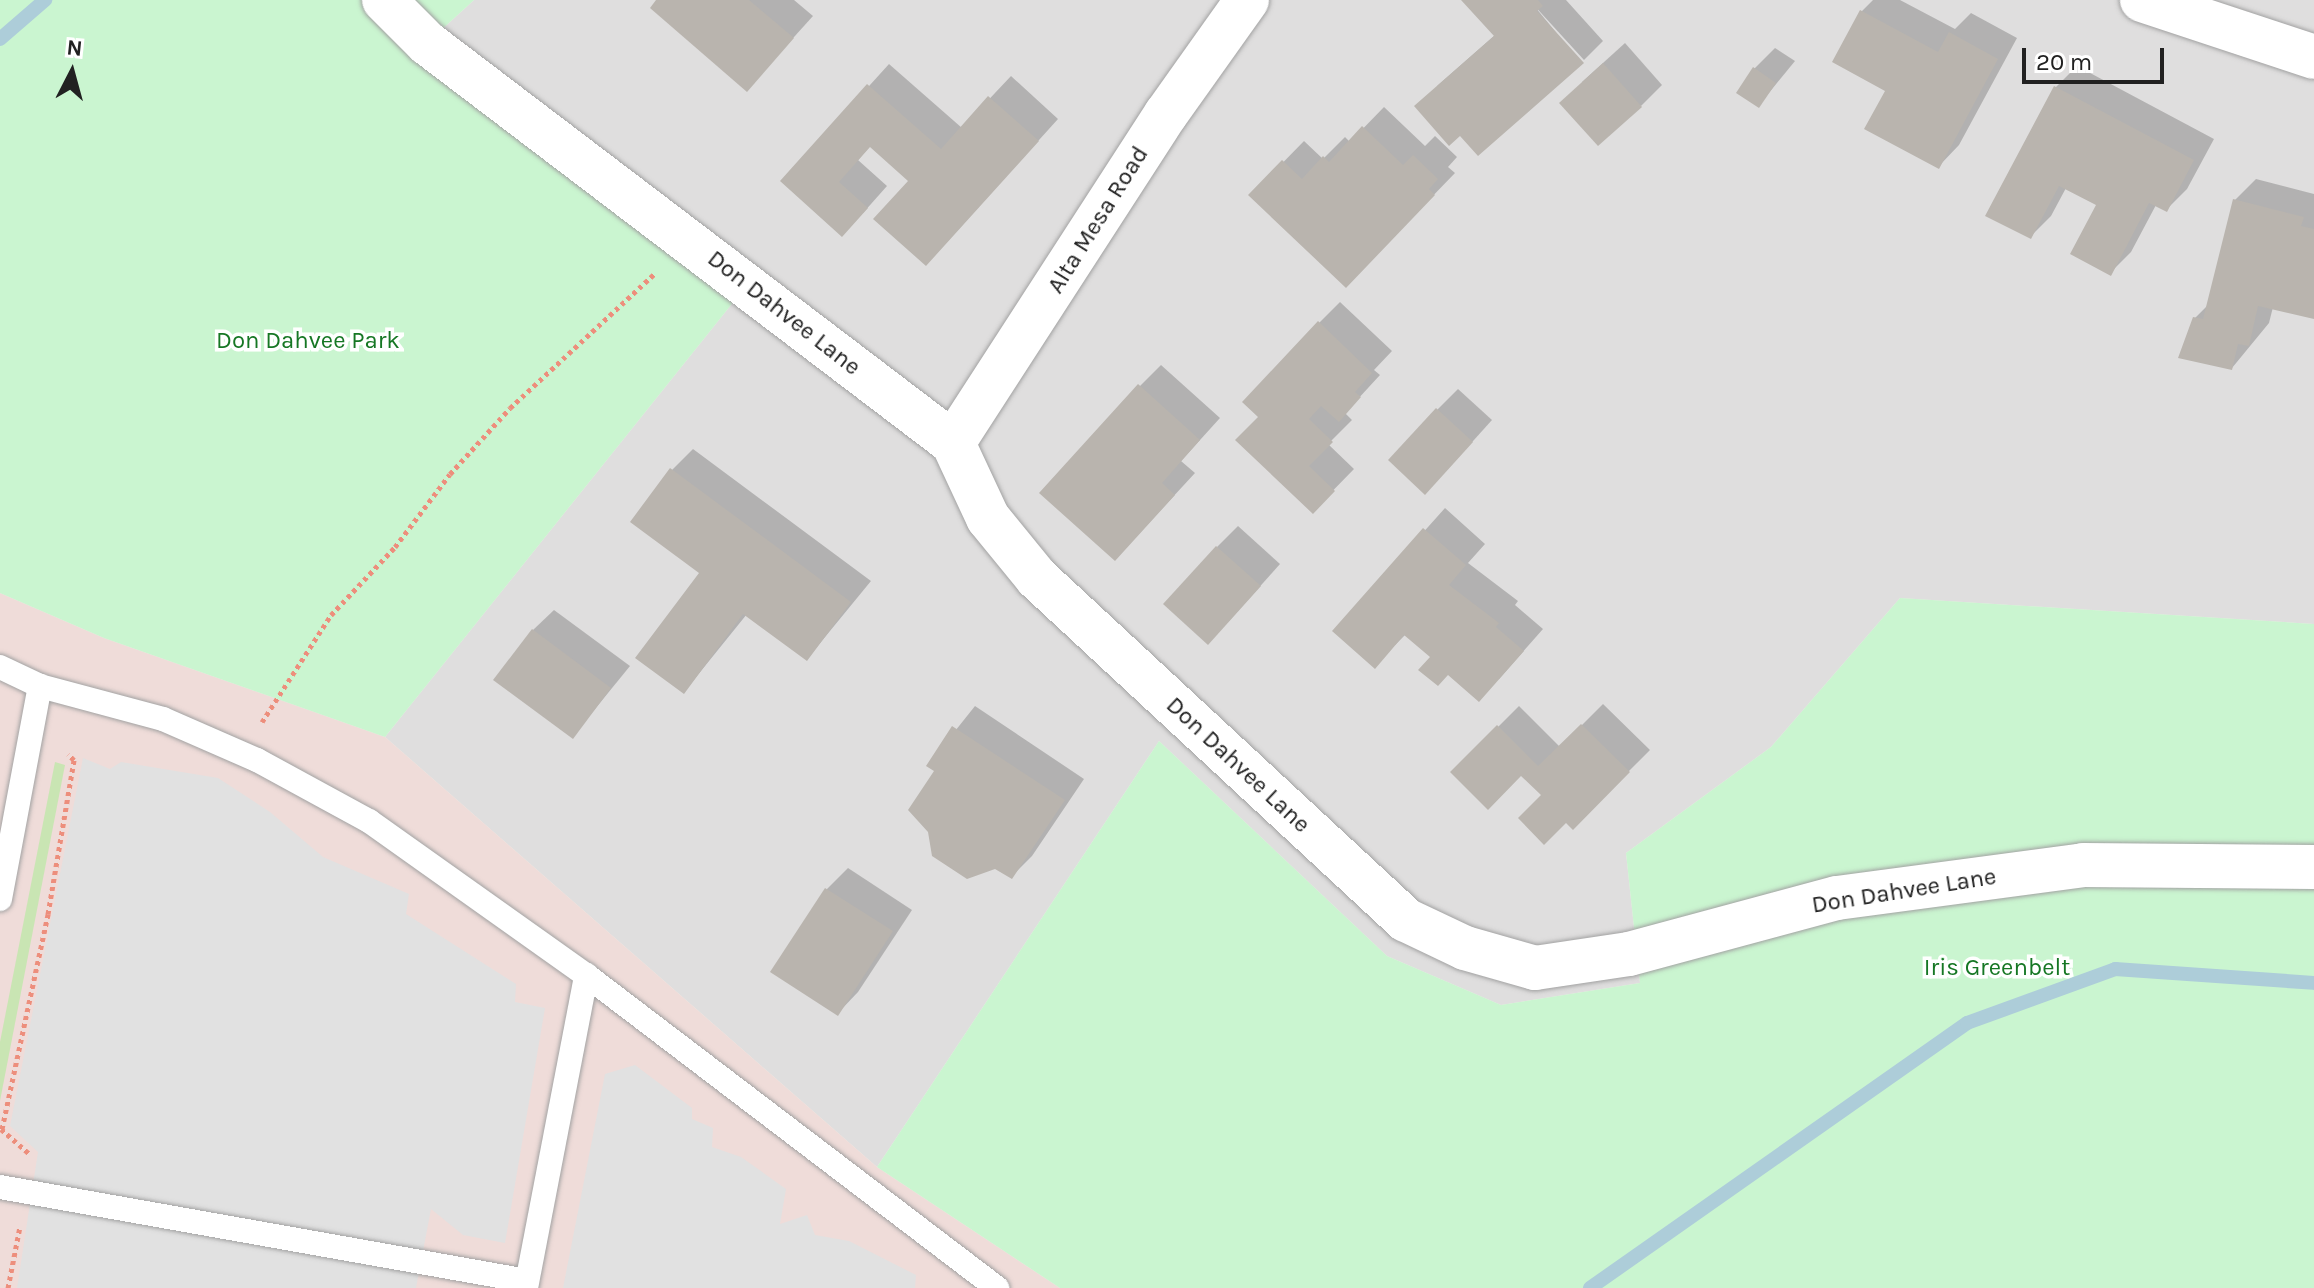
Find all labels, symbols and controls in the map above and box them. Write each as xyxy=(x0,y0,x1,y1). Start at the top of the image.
north arrow xyxy=(32,32,112,112)
scale bar xyxy=(2026,32,2168,82)
text: N xyxy=(65,34,84,62)
text: 20 m xyxy=(2036,48,2092,76)
street label: Alta Mesa Road xyxy=(1041,141,1155,299)
street label: Don Dahvee Lane xyxy=(702,244,866,382)
park label: Don Dahvee Park xyxy=(216,327,400,355)
street label: Don Dahvee Lane xyxy=(1160,691,1316,839)
street label: Don Dahvee Lane xyxy=(1810,862,1998,920)
park label: Iris Greenbelt xyxy=(1924,954,2070,982)

